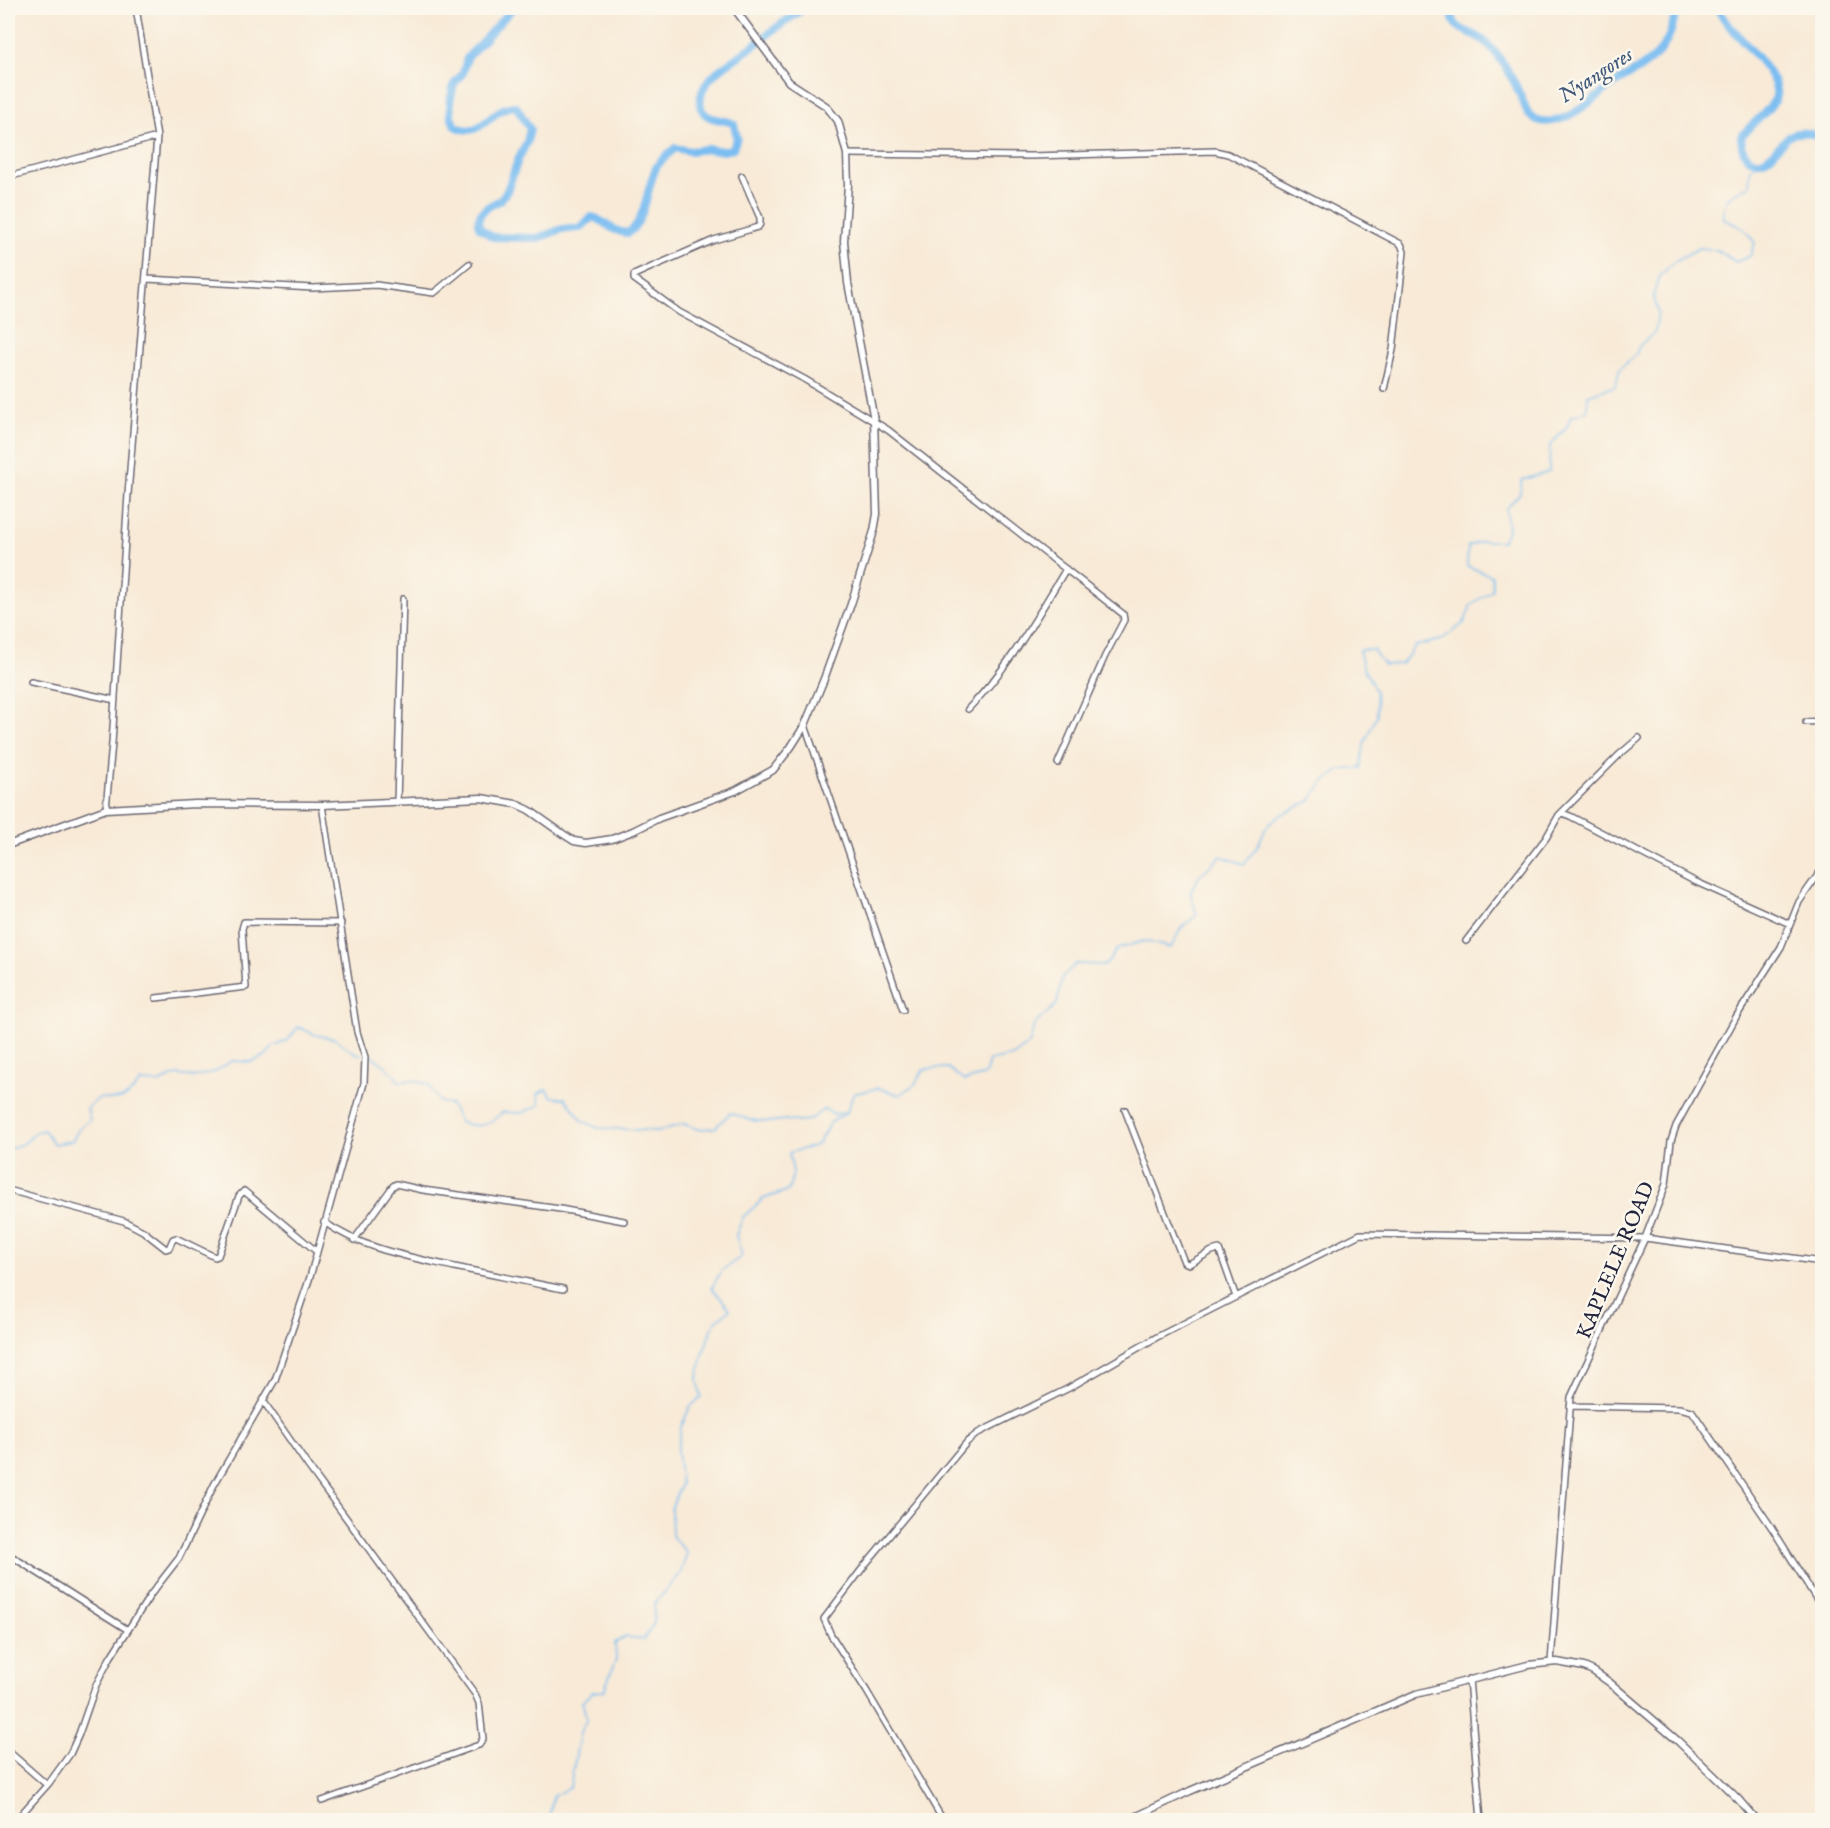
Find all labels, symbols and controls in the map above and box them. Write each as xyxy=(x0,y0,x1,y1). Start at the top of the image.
water label: Nyangores xyxy=(1553,41,1639,110)
street label: KAPLELE ROAD xyxy=(1571,1178,1662,1343)

